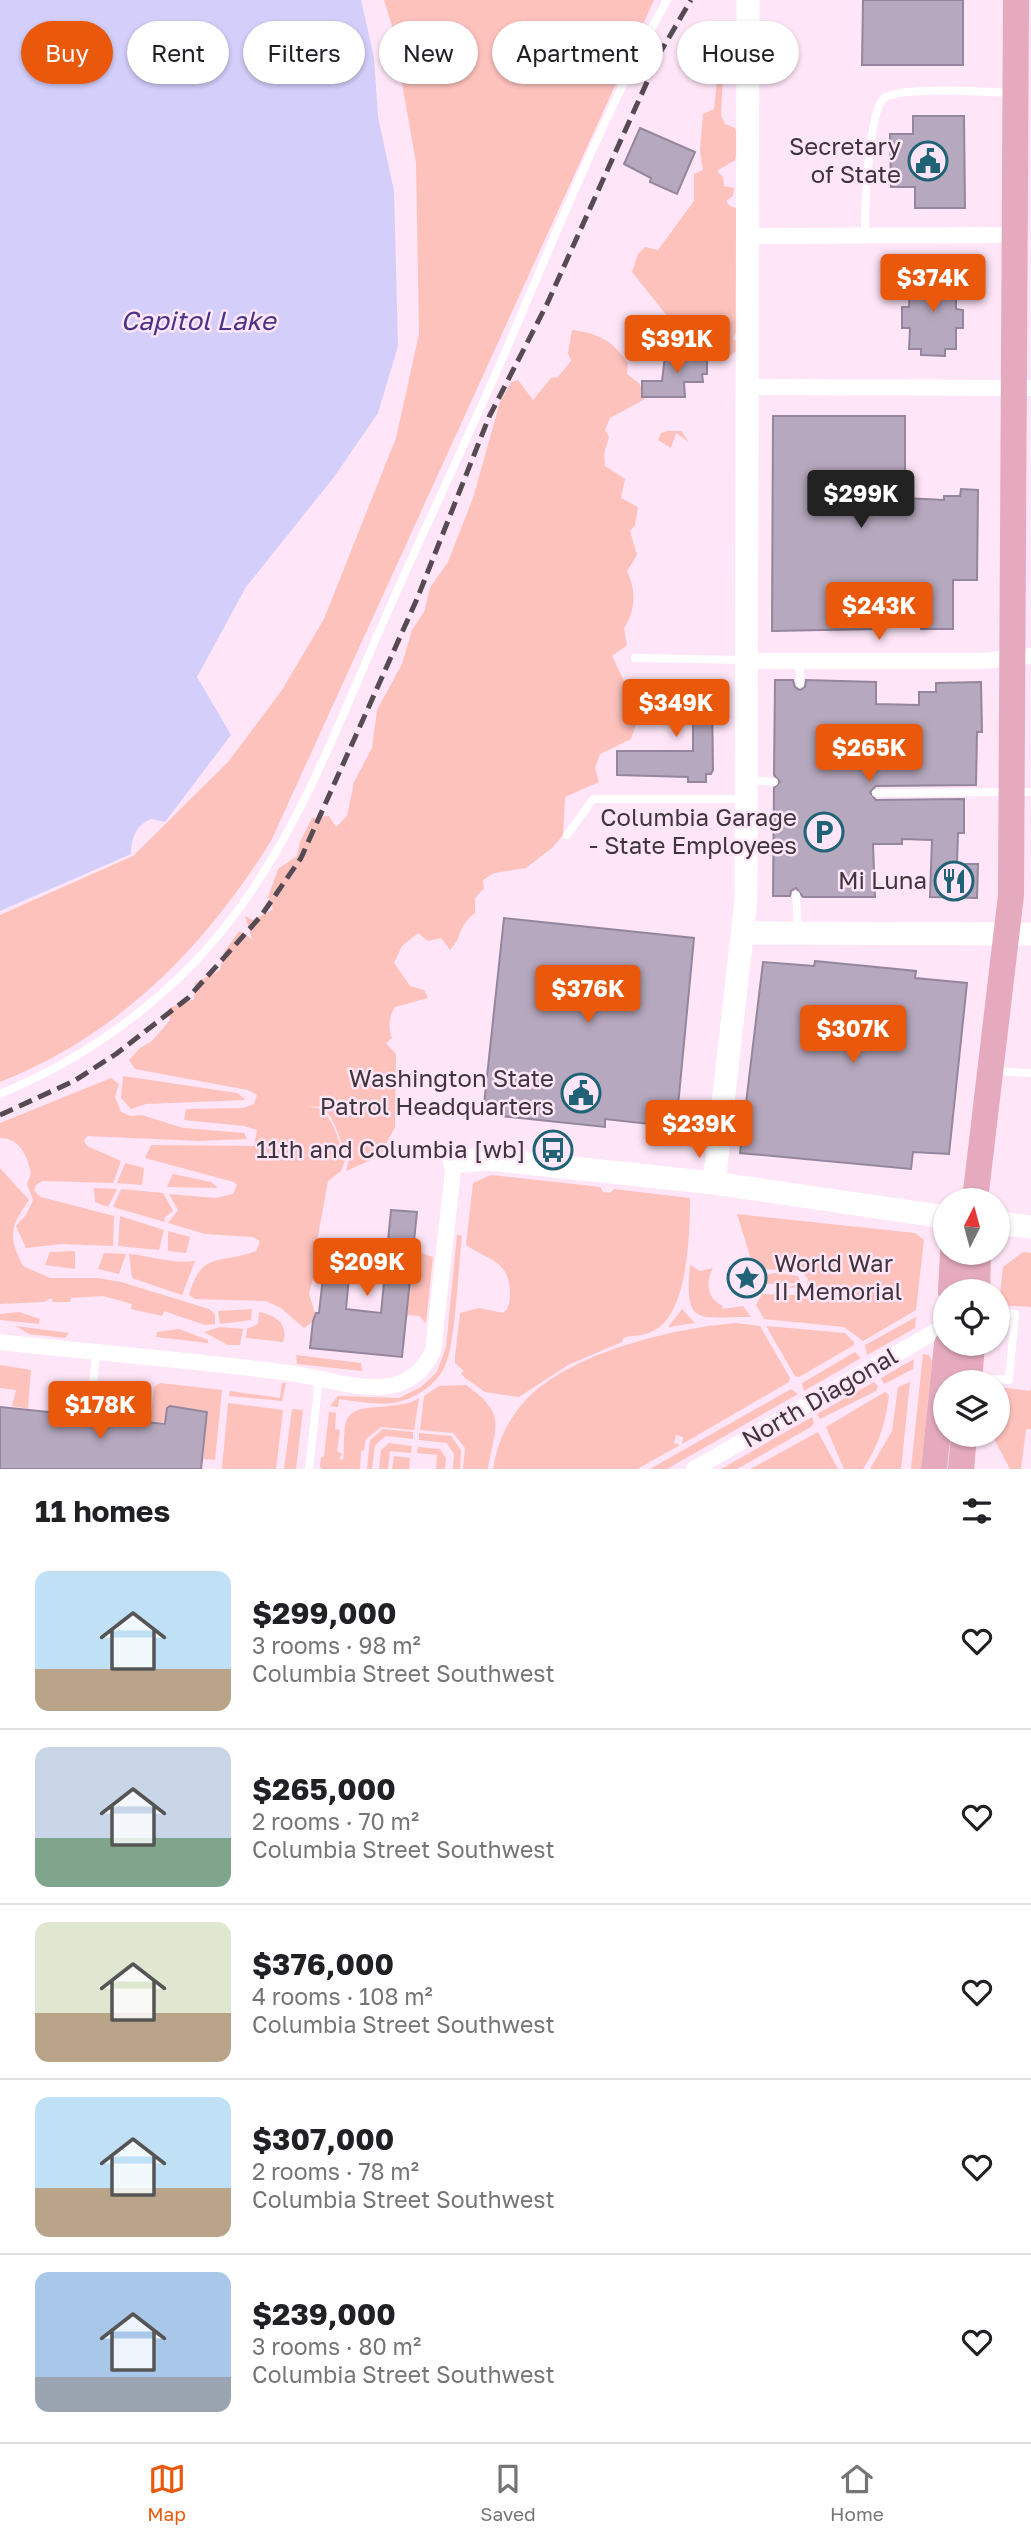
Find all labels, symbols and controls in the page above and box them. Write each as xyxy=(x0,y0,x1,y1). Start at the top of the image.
chip: Buy xyxy=(21,21,113,84)
chip: Rent xyxy=(127,21,229,84)
chip: Filters xyxy=(243,21,365,84)
chip: New xyxy=(379,21,478,84)
chip: Apartment xyxy=(492,21,663,84)
chip: House xyxy=(677,21,799,84)
place label: Secretary of State xyxy=(789,131,901,188)
public building icon: Secretary of State xyxy=(907,140,949,182)
pin: $374K xyxy=(884,254,982,314)
text: $374K xyxy=(896,263,970,291)
water label: Capitol Lake xyxy=(120,305,278,336)
pin: $391K xyxy=(628,316,726,375)
text: $391K xyxy=(641,324,713,352)
pin: $299K xyxy=(812,470,910,530)
text: $299K xyxy=(823,479,899,507)
pin: $243K xyxy=(830,582,928,642)
text: $243K xyxy=(842,591,916,619)
pin: $349K xyxy=(627,680,725,739)
text: $349K xyxy=(638,688,714,716)
pin: $265K xyxy=(820,724,918,784)
text: $265K xyxy=(832,733,906,761)
place label: Columbia Garage - State Employees xyxy=(589,802,797,859)
parking icon: Columbia Garage - State Employees xyxy=(803,811,845,853)
restaurant icon: Mi Luna xyxy=(933,860,975,902)
place label: Mi Luna xyxy=(838,865,927,894)
pin: $376K xyxy=(539,965,637,1025)
text: $376K xyxy=(551,974,625,1002)
pin: $307K xyxy=(804,1006,902,1065)
text: $307K xyxy=(816,1014,890,1042)
place label: Washington State Patrol Headquarters xyxy=(320,1063,554,1120)
public building icon: Washington State Patrol Headquarters xyxy=(560,1072,602,1114)
pin: $239K xyxy=(650,1100,748,1160)
text: $239K xyxy=(662,1109,736,1137)
bus stop icon: 11th and Columbia [wb] xyxy=(532,1129,574,1171)
place label: 11th and Columbia [wb] xyxy=(256,1134,526,1163)
north arrow xyxy=(933,1188,1010,1265)
map controls xyxy=(933,1188,1010,1447)
pin: $209K xyxy=(318,1238,416,1298)
text: $209K xyxy=(329,1247,405,1275)
place label: World War II Memorial xyxy=(774,1248,902,1305)
place icon: World War II Memorial xyxy=(726,1257,768,1299)
button: locate xyxy=(933,1279,1010,1356)
street label: North Diagonal xyxy=(736,1340,902,1453)
button: layers xyxy=(933,1370,1010,1447)
pin: $178K xyxy=(51,1382,149,1441)
text: $178K xyxy=(64,1390,136,1418)
icon: filters xyxy=(958,1492,996,1530)
text: 11 homes xyxy=(35,1493,170,1529)
text: $299,000 xyxy=(252,1595,397,1631)
icon: home xyxy=(91,1599,175,1683)
icon: heart xyxy=(958,1622,996,1660)
text: 3 rooms · 98 m² xyxy=(252,1631,421,1659)
text: Columbia Street Southwest xyxy=(252,1659,555,1687)
text: $265,000 xyxy=(252,1771,396,1807)
icon: home xyxy=(91,1775,175,1859)
icon: heart xyxy=(958,1798,996,1836)
text: 2 rooms · 70 m² xyxy=(252,1807,419,1835)
text: Columbia Street Southwest xyxy=(252,1835,555,1863)
text: $376,000 xyxy=(252,1946,394,1982)
icon: home xyxy=(91,1950,175,2034)
icon: heart xyxy=(958,1973,996,2011)
text: 4 rooms · 108 m² xyxy=(252,1982,433,2010)
text: Columbia Street Southwest xyxy=(252,2010,555,2038)
text: $307,000 xyxy=(252,2121,394,2157)
icon: home xyxy=(91,2125,175,2209)
icon: heart xyxy=(958,2148,996,2186)
text: 2 rooms · 78 m² xyxy=(252,2157,419,2185)
text: Columbia Street Southwest xyxy=(252,2185,555,2213)
text: $239,000 xyxy=(252,2296,396,2332)
icon: home xyxy=(91,2300,175,2384)
icon: heart xyxy=(958,2323,996,2361)
text: 3 rooms · 80 m² xyxy=(252,2332,421,2360)
text: Columbia Street Southwest xyxy=(252,2360,555,2388)
tab: Map xyxy=(147,2460,186,2525)
tab: Saved xyxy=(480,2460,536,2525)
tab: Home xyxy=(830,2460,884,2525)

